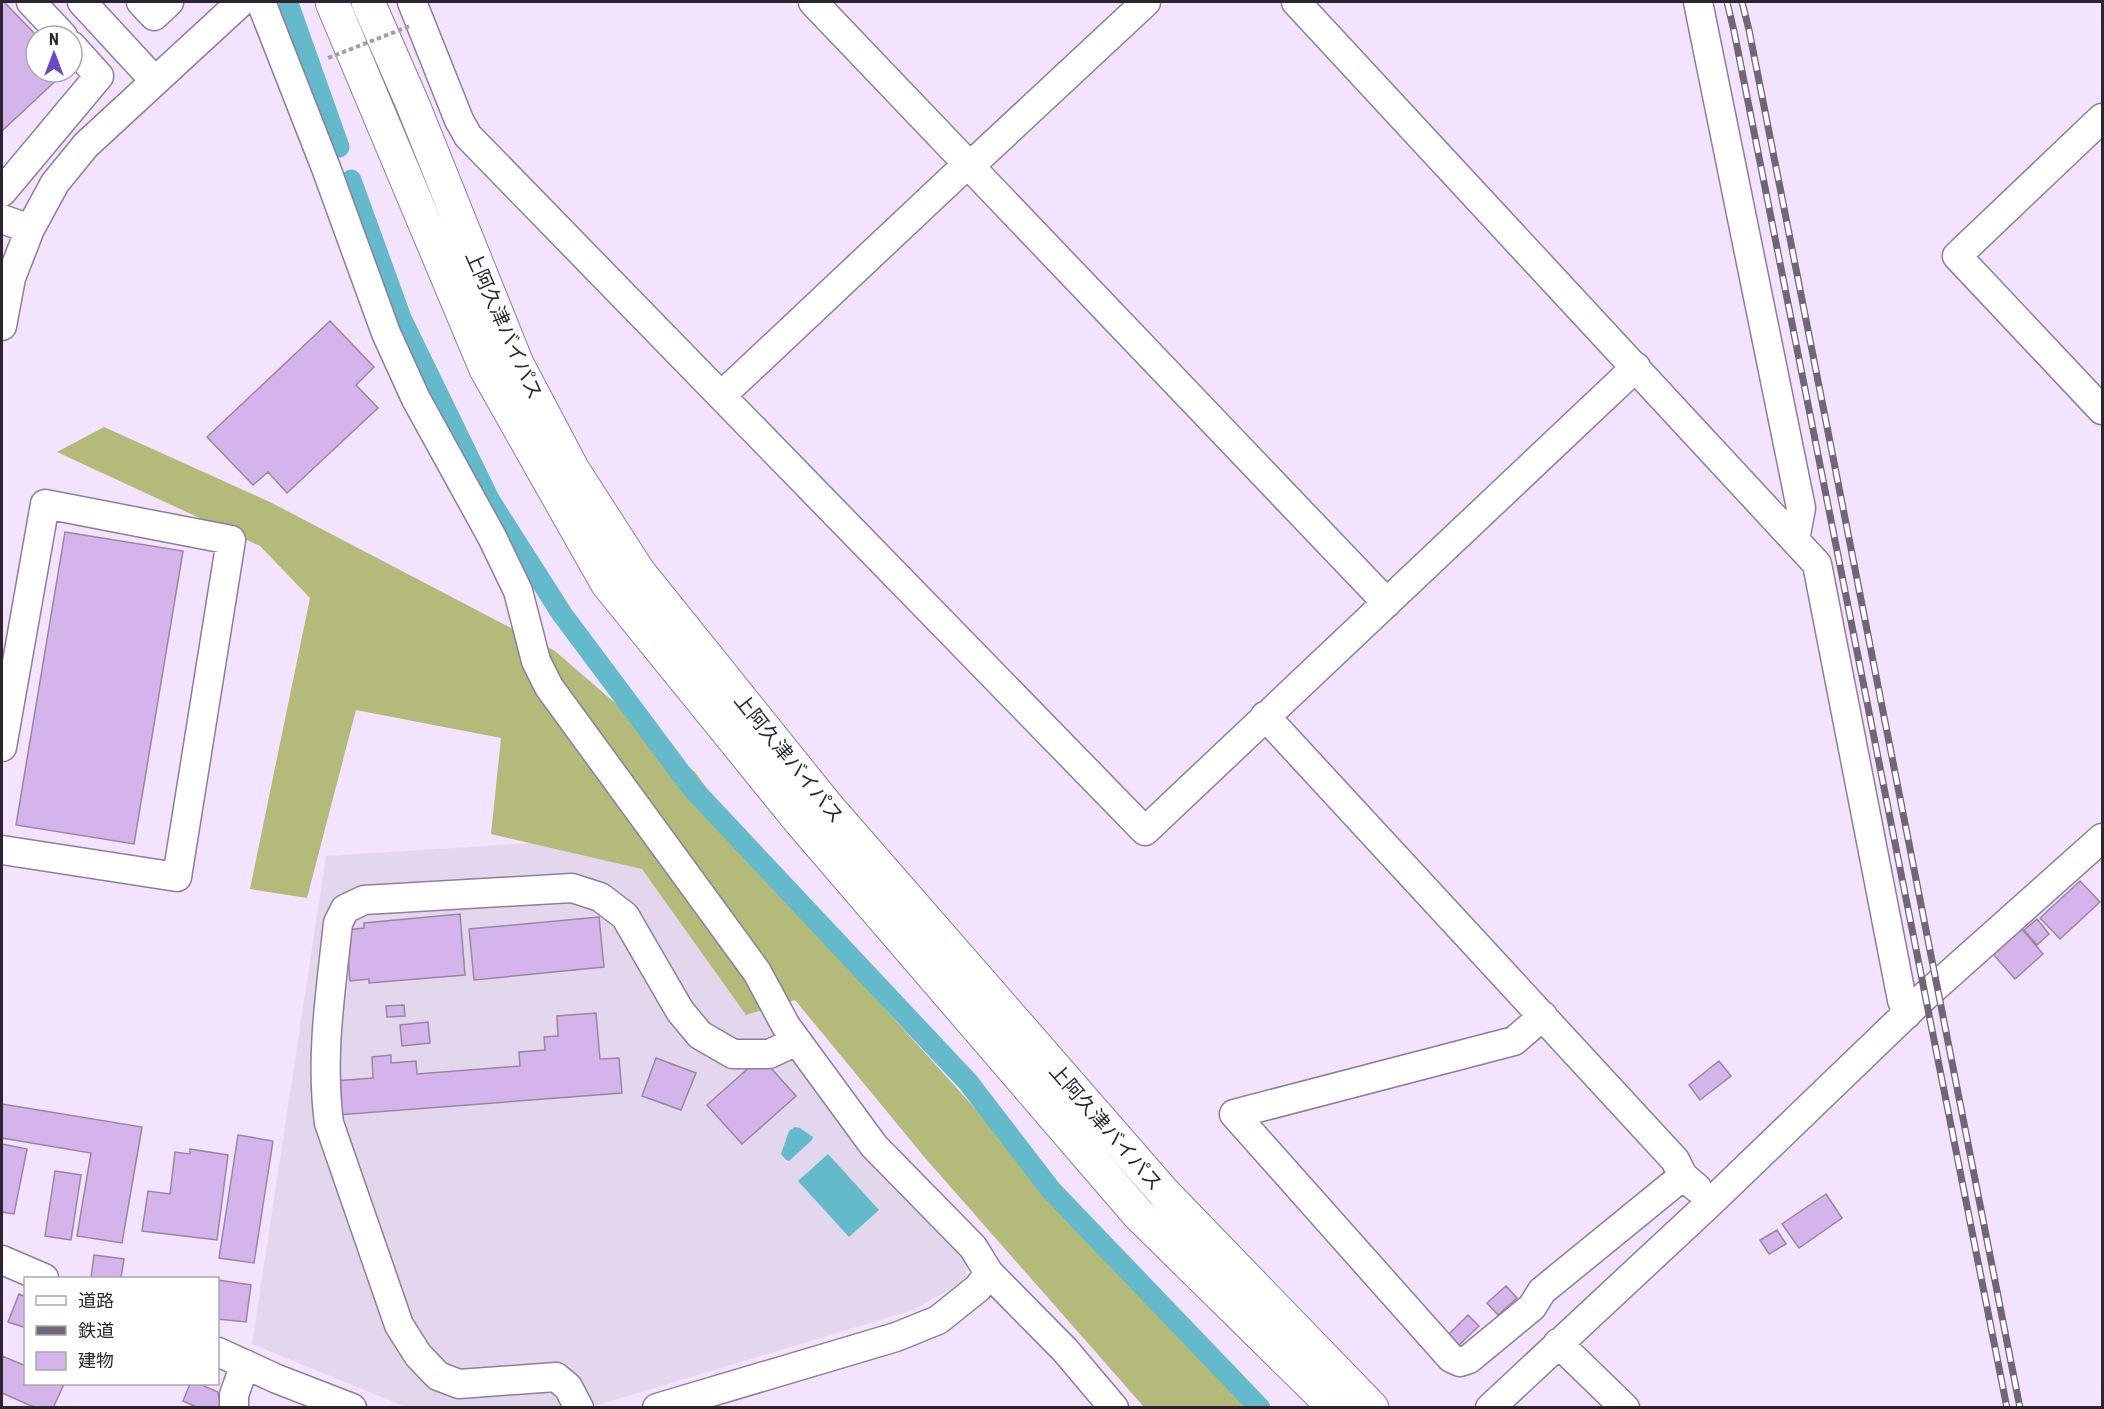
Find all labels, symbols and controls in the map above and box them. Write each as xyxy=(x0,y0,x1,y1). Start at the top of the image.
north arrow xyxy=(24,24,84,84)
text: N xyxy=(49,30,59,49)
street label: 上阿久津バイパス xyxy=(461,247,547,403)
street label: 上阿久津バイパス xyxy=(729,688,849,828)
street label: 上阿久津バイパス xyxy=(1045,1059,1167,1195)
legend xyxy=(24,1277,219,1385)
text: 道路 xyxy=(78,1290,114,1311)
text: 鉄道 xyxy=(78,1320,114,1341)
text: 建物 xyxy=(78,1350,114,1371)

